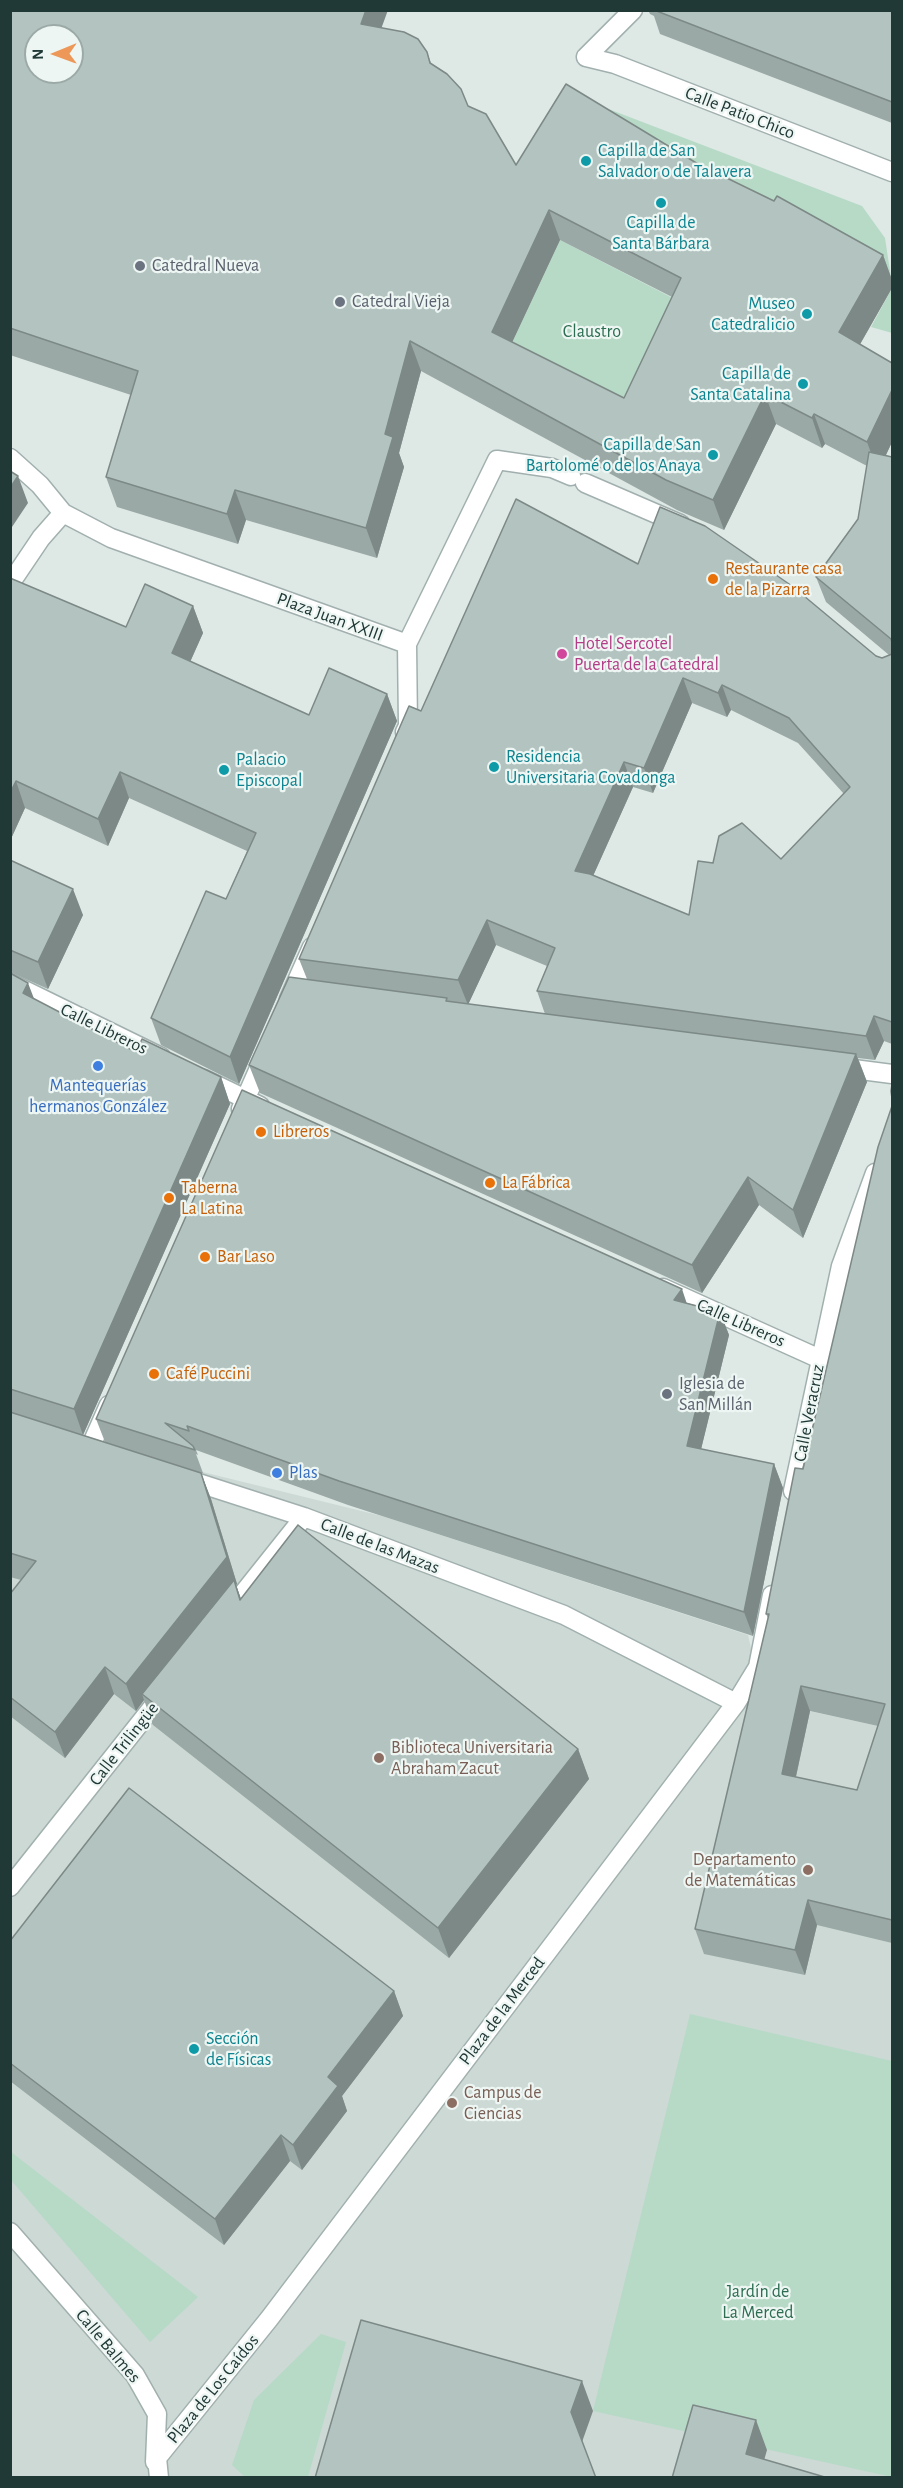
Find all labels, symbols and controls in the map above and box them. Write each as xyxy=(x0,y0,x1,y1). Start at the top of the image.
north arrow xyxy=(24,24,84,84)
text: N xyxy=(30,49,46,60)
street label: Calle Patio Chico xyxy=(682,82,798,144)
place label: Capilla de San Salvador o de Talavera xyxy=(598,140,752,182)
marker: Capilla de San Salvador o de Talavera xyxy=(579,154,593,168)
marker: Capilla de Santa Bárbara xyxy=(654,196,668,210)
place label: Capilla de Santa Bárbara xyxy=(612,212,710,254)
place label: Catedral Nueva xyxy=(152,255,259,277)
marker: Catedral Nueva xyxy=(133,259,147,273)
place label: Catedral Vieja xyxy=(352,291,450,313)
place label: Museo Catedralicio xyxy=(711,293,795,336)
marker: Catedral Vieja xyxy=(333,295,347,309)
marker: Museo Catedralicio xyxy=(800,307,814,321)
park label: Claustro xyxy=(563,321,621,343)
place label: Capilla de Santa Catalina xyxy=(690,363,791,406)
marker: Capilla de Santa Catalina xyxy=(796,377,810,391)
place label: Capilla de San Bartolomé o de los Anaya xyxy=(526,434,701,476)
marker: Capilla de San Bartolomé o de los Anaya xyxy=(706,448,720,462)
place label: Restaurante casa de la Pizarra xyxy=(725,558,842,600)
marker: Restaurante casa de la Pizarra xyxy=(706,572,720,586)
street label: Plaza Juan XXIII xyxy=(274,588,386,646)
place label: Hotel Sercotel Puerta de la Catedral xyxy=(574,633,719,676)
marker: Hotel Sercotel Puerta de la Catedral xyxy=(555,647,569,661)
place label: Residencia Universitaria Covadonga xyxy=(506,746,676,789)
place label: Palacio Episcopal xyxy=(236,749,303,792)
marker: Residencia Universitaria Covadonga xyxy=(487,760,501,774)
marker: Palacio Episcopal xyxy=(217,763,231,777)
street label: Calle Libreros xyxy=(57,999,151,1059)
marker: Mantequerías hermanos González xyxy=(91,1059,105,1073)
place label: Mantequerías hermanos González xyxy=(29,1075,167,1118)
place label: Libreros xyxy=(273,1121,329,1143)
marker: Libreros xyxy=(254,1125,268,1139)
place label: La Fábrica xyxy=(502,1172,571,1194)
marker: La Fábrica xyxy=(483,1176,497,1190)
place label: Taberna La Latina xyxy=(181,1177,243,1220)
marker: Taberna La Latina xyxy=(162,1191,176,1205)
place label: Bar Laso xyxy=(217,1246,275,1268)
marker: Bar Laso xyxy=(198,1250,212,1264)
street label: Calle Libreros xyxy=(694,1294,788,1352)
place label: Café Puccini xyxy=(166,1363,250,1385)
street label: Calle Veracruz xyxy=(789,1363,829,1463)
marker: Café Puccini xyxy=(147,1367,161,1381)
place label: Iglesia de San Millán xyxy=(679,1373,752,1416)
marker: Iglesia de San Millán xyxy=(660,1387,674,1401)
place label: Plas xyxy=(289,1462,318,1484)
marker: Plas xyxy=(270,1466,284,1480)
street label: Calle de las Mazas xyxy=(318,1513,442,1579)
street label: Calle Trilingüe xyxy=(85,1698,163,1790)
place label: Biblioteca Universitaria Abraham Zacut xyxy=(391,1737,553,1780)
marker: Biblioteca Universitaria Abraham Zacut xyxy=(372,1751,386,1765)
place label: Departamento de Matemáticas xyxy=(685,1849,796,1892)
marker: Departamento de Matemáticas xyxy=(801,1863,815,1877)
street label: Plaza de la Merced xyxy=(454,1953,550,2069)
place label: Sección de Físicas xyxy=(206,2028,272,2070)
marker: Sección de Físicas xyxy=(187,2042,201,2056)
place label: Campus de Ciencias xyxy=(464,2082,541,2124)
marker: Campus de Ciencias xyxy=(445,2096,459,2110)
park label: Jardín de La Merced xyxy=(722,2281,794,2324)
street label: Calle Balmes xyxy=(71,2305,145,2387)
street label: Plaza de Los Caídos xyxy=(162,2330,264,2448)

